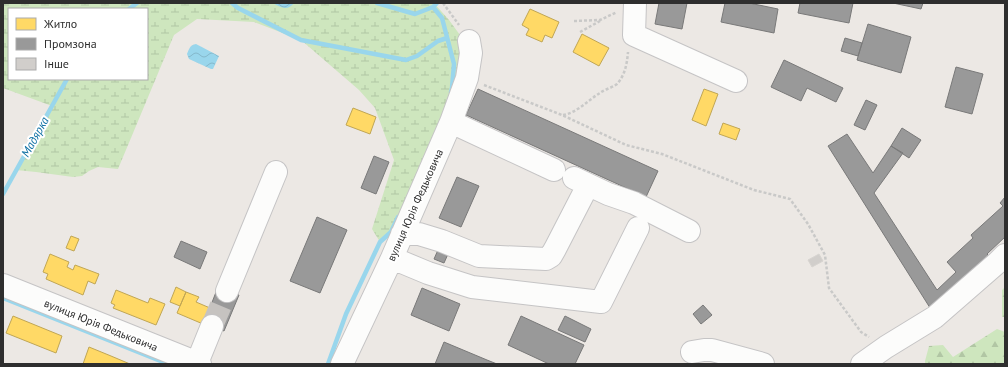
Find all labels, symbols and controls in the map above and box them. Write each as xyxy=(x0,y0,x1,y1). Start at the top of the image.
legend xyxy=(8,8,148,80)
text: Житло xyxy=(43,16,77,31)
text: Промзона xyxy=(44,36,97,51)
text: Інше xyxy=(44,56,69,71)
water label: Мадярка xyxy=(17,114,52,159)
street label: вулиця Юрія Федьковича xyxy=(384,147,446,263)
street label: вулиця Юрія Федьковича xyxy=(42,296,160,354)

